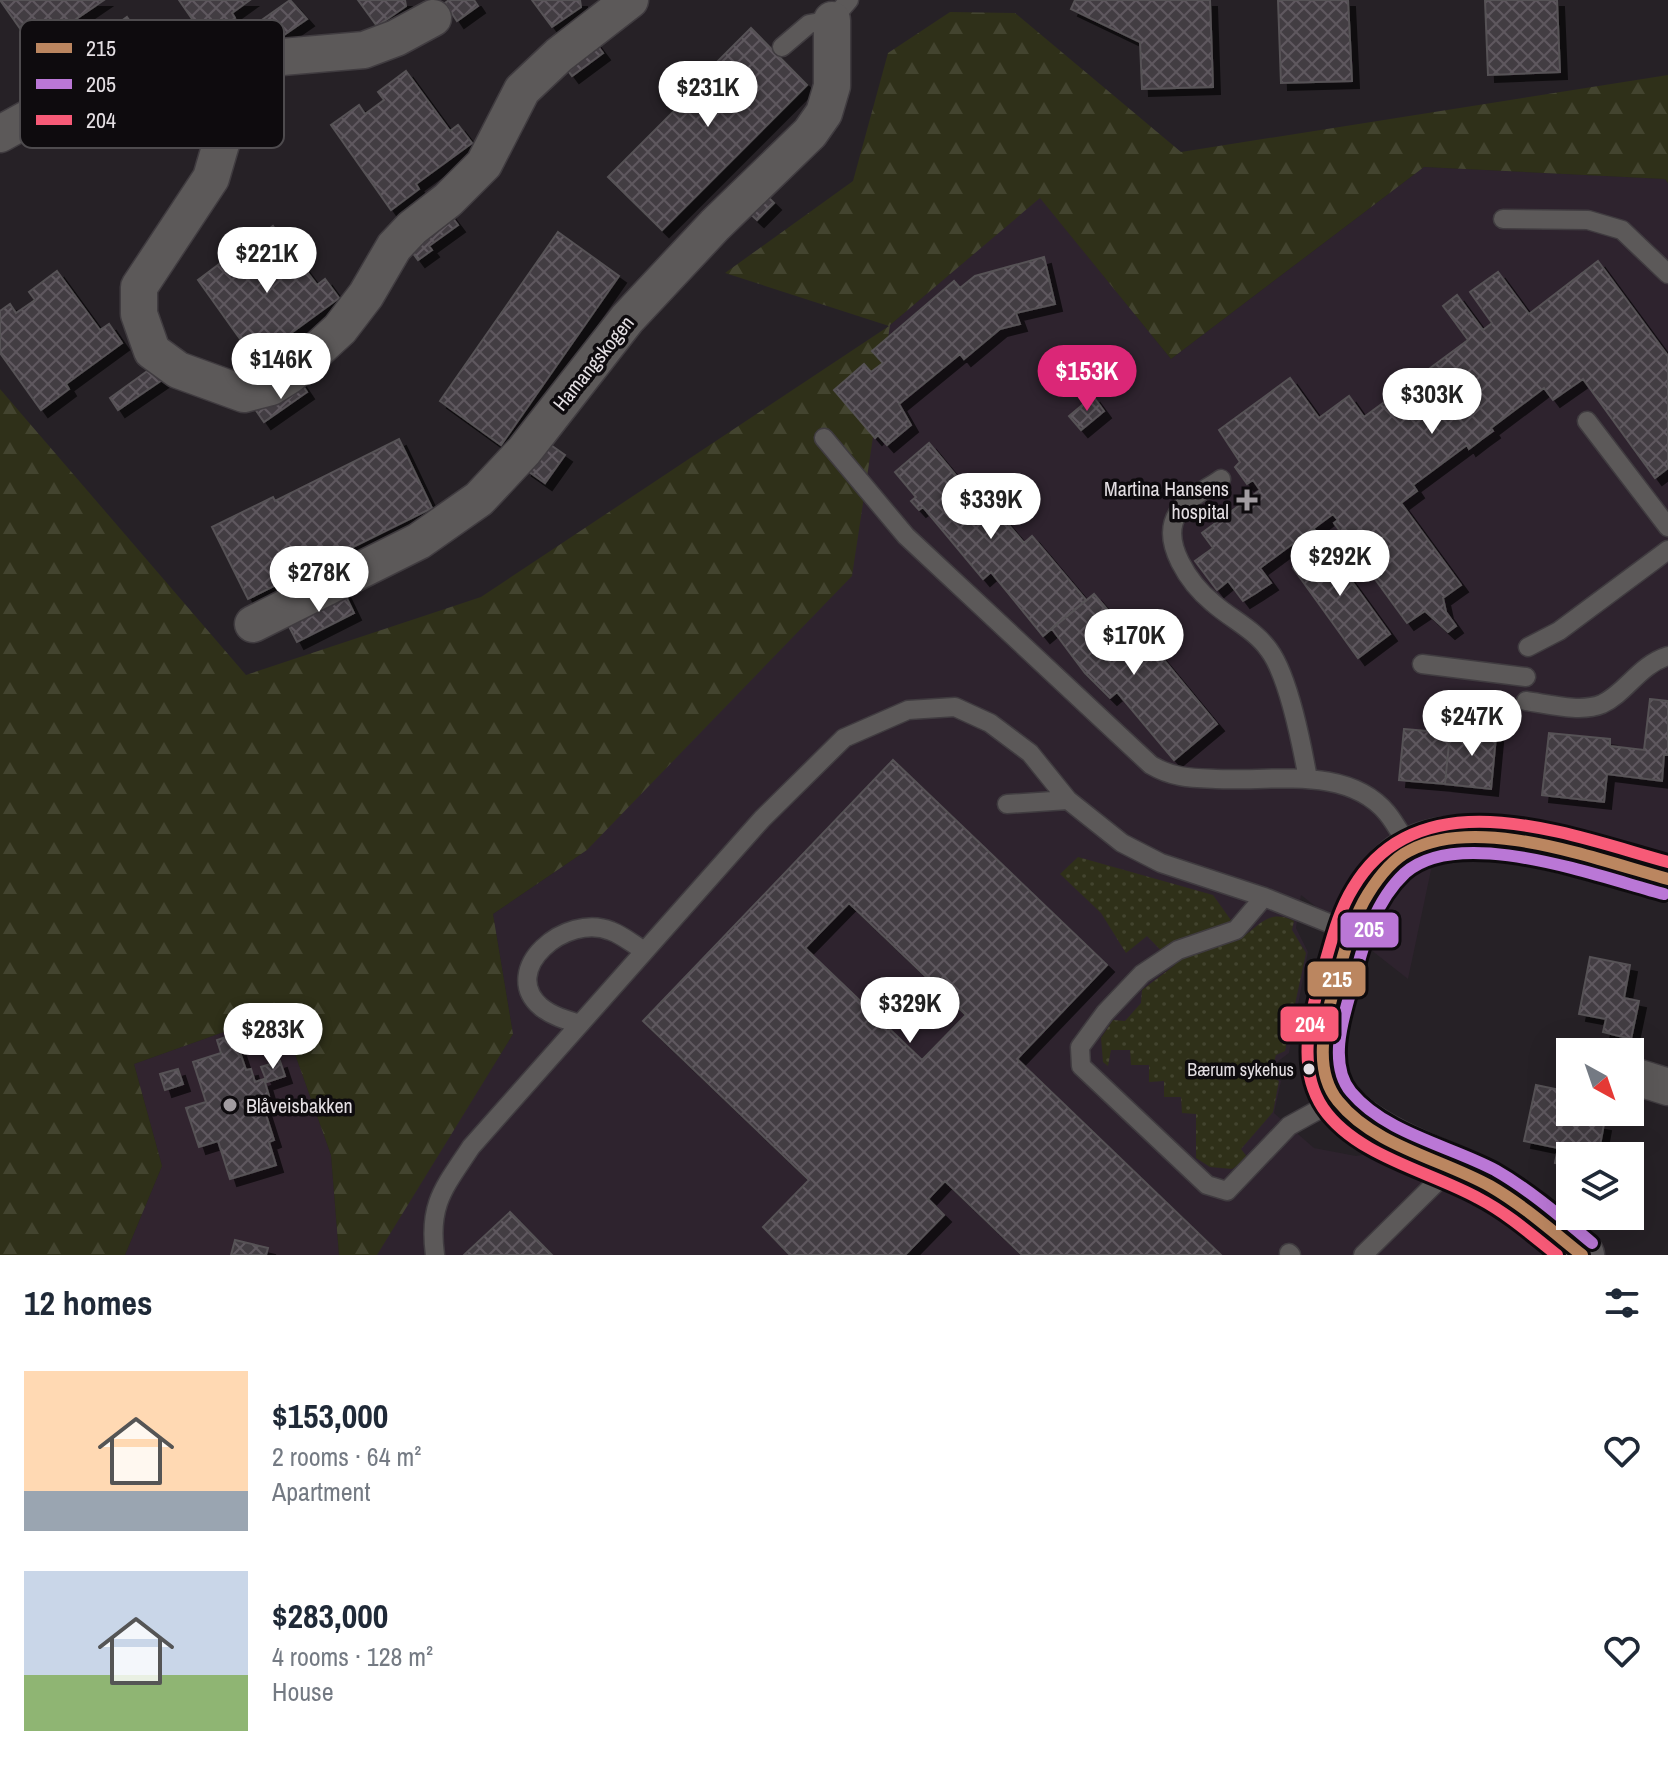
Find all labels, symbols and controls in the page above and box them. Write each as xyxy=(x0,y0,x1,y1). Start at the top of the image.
legend xyxy=(20,20,284,148)
text: 215 xyxy=(86,33,116,63)
pin: $231K xyxy=(652,61,764,129)
text: 205 xyxy=(86,69,116,99)
text: $231K xyxy=(677,69,739,104)
text: 204 xyxy=(86,105,116,135)
pin: $221K xyxy=(211,227,323,295)
text: $221K xyxy=(236,235,298,270)
street label: Hamangskogen xyxy=(546,310,640,416)
pin: $146K xyxy=(225,333,337,401)
text: $146K xyxy=(250,341,312,376)
pin: $153K xyxy=(1031,345,1143,413)
text: $153K xyxy=(1056,353,1118,388)
pin: $303K xyxy=(1376,368,1488,436)
text: $303K xyxy=(1401,376,1463,411)
pin: $339K xyxy=(935,473,1047,541)
place label: Martina Hansens hospital xyxy=(1104,475,1229,525)
text: $339K xyxy=(960,481,1022,516)
marker: Martina Hansens hospital xyxy=(1236,489,1258,511)
pin: $292K xyxy=(1284,530,1396,598)
text: $292K xyxy=(1309,538,1371,573)
pin: $278K xyxy=(263,546,375,614)
text: $278K xyxy=(288,554,350,589)
pin: $170K xyxy=(1078,609,1190,677)
text: $170K xyxy=(1103,617,1165,652)
pin: $247K xyxy=(1416,690,1528,758)
text: $247K xyxy=(1441,698,1503,733)
line badge: 205 xyxy=(1339,911,1400,949)
text: 205 xyxy=(1354,914,1384,944)
line badge: 215 xyxy=(1306,960,1367,998)
text: 215 xyxy=(1322,964,1352,994)
pin: $329K xyxy=(854,977,966,1045)
text: $329K xyxy=(879,985,941,1020)
pin: $283K xyxy=(217,1003,329,1071)
line badge: 204 xyxy=(1279,1005,1340,1043)
text: 204 xyxy=(1295,1009,1325,1039)
text: $283K xyxy=(242,1011,304,1046)
north arrow xyxy=(1556,1038,1644,1126)
map controls xyxy=(1556,1038,1644,1230)
place label: Bærum sykehus xyxy=(1187,1057,1294,1082)
marker: Bærum sykehus xyxy=(1301,1061,1317,1077)
place label: Blåveisbakken xyxy=(246,1092,353,1119)
marker: Blåveisbakken xyxy=(221,1096,239,1114)
button: layers xyxy=(1556,1142,1644,1230)
text: 12 homes xyxy=(24,1280,153,1326)
icon: filters xyxy=(1600,1281,1644,1325)
text: $153,000 xyxy=(272,1393,388,1439)
icon: home xyxy=(88,1403,184,1499)
icon: heart xyxy=(1600,1429,1644,1473)
text: 2 rooms · 64 m² xyxy=(272,1439,421,1474)
text: Apartment xyxy=(272,1474,370,1509)
text: $283,000 xyxy=(272,1593,388,1639)
icon: home xyxy=(88,1603,184,1699)
icon: heart xyxy=(1600,1629,1644,1673)
text: 4 rooms · 128 m² xyxy=(272,1639,433,1674)
text: House xyxy=(272,1674,334,1709)

